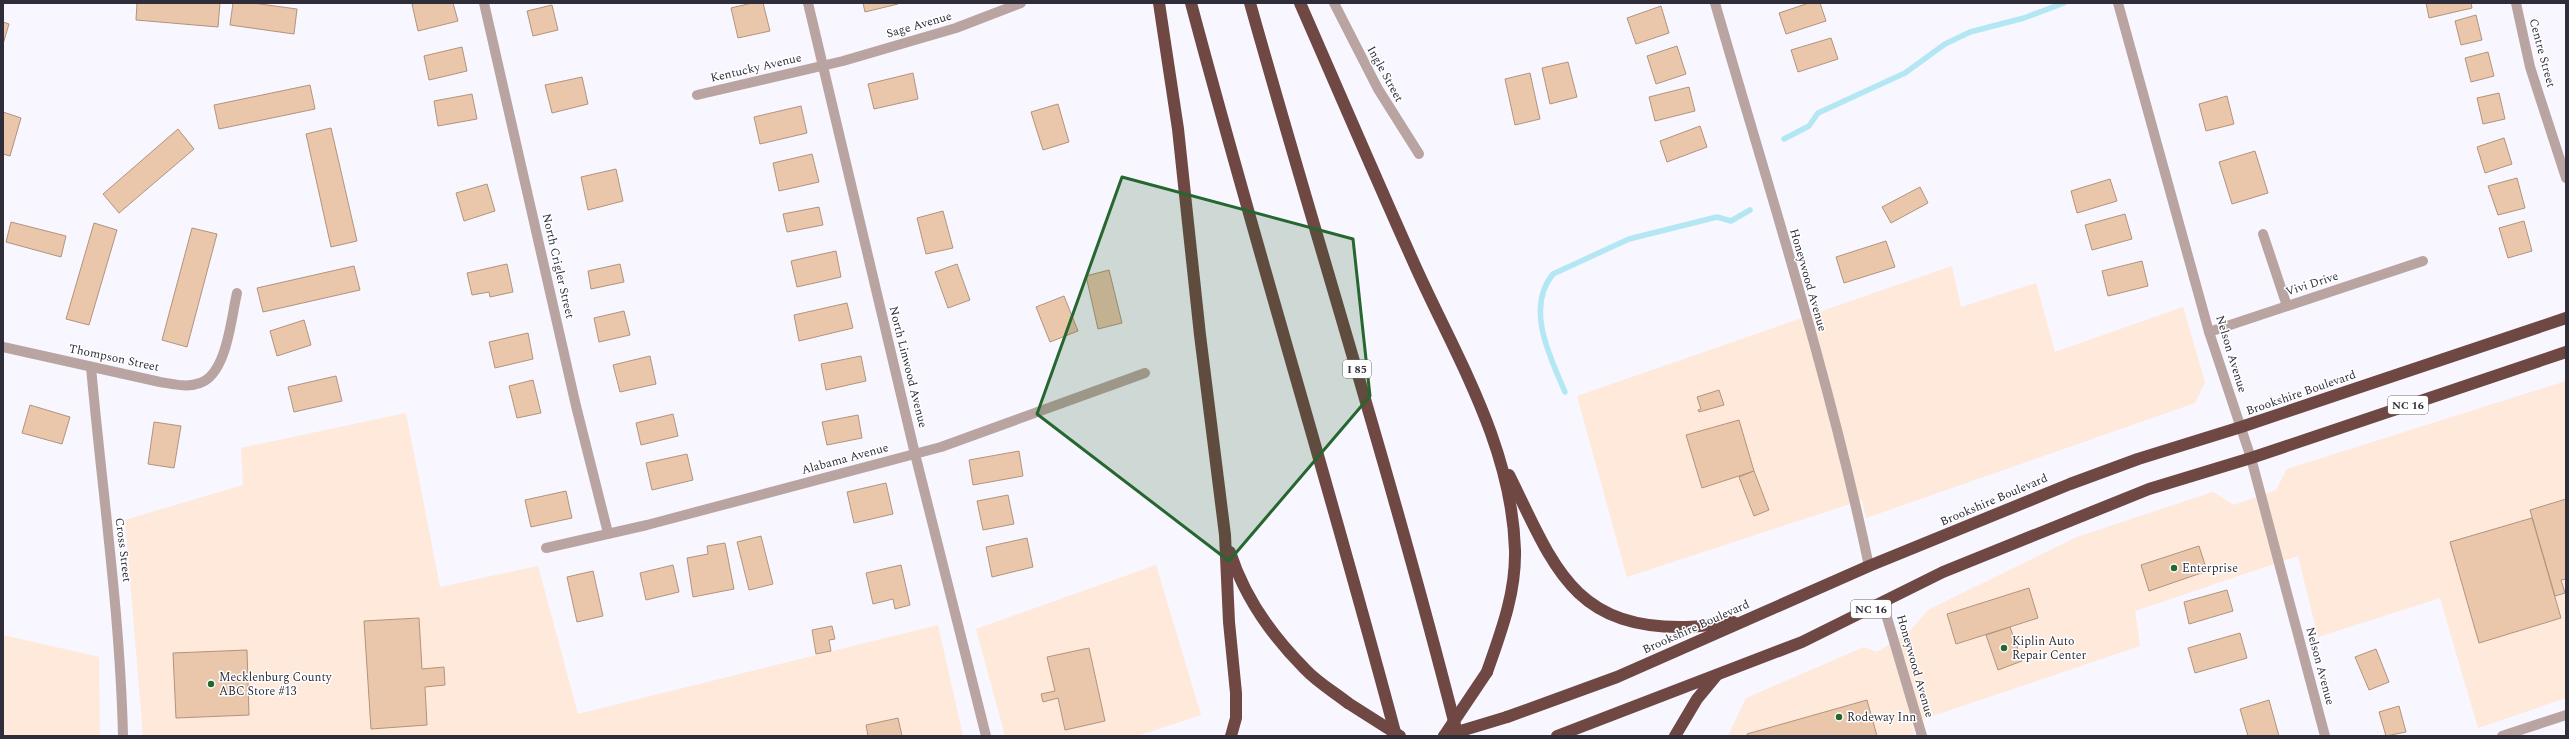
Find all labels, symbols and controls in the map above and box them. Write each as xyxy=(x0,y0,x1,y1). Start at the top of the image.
street label: Sage Avenue xyxy=(884,7,954,43)
street label: Centre Street xyxy=(2524,16,2560,90)
street label: Ingle Street xyxy=(1362,42,1408,106)
street label: Kentucky Avenue xyxy=(709,48,804,88)
street label: North Crigler Street xyxy=(537,212,579,320)
street label: Honeywood Avenue xyxy=(1784,226,1832,334)
street label: Vivi Drive xyxy=(2283,266,2341,301)
street label: North Linwood Avenue xyxy=(884,304,932,430)
street label: Nelson Avenue xyxy=(2210,313,2252,395)
street label: Thompson Street xyxy=(67,339,161,377)
road number: I 85 xyxy=(1343,360,1371,378)
street label: Brookshire Boulevard xyxy=(2243,365,2359,421)
road number: NC 16 xyxy=(2388,396,2428,414)
street label: Alabama Avenue xyxy=(799,438,891,480)
street label: Brookshire Boulevard xyxy=(1937,469,2051,531)
street label: Cross Street xyxy=(110,517,136,583)
place label: Enterprise xyxy=(2182,559,2238,578)
marker: Enterprise xyxy=(2169,563,2179,573)
street label: Brookshire Boulevard xyxy=(1639,595,1753,659)
road number: NC 16 xyxy=(1851,600,1891,618)
street label: Honeywood Avenue xyxy=(1891,612,1939,720)
street label: Nelson Avenue xyxy=(2300,625,2340,707)
place label: Kiplin Auto Repair Center xyxy=(2012,632,2087,665)
marker: Kiplin Auto Repair Center xyxy=(1999,643,2009,653)
place label: Mecklenburg County ABC Store #13 xyxy=(219,668,333,701)
marker: Mecklenburg County ABC Store #13 xyxy=(206,679,216,689)
place label: Rodeway Inn xyxy=(1847,708,1916,727)
marker: Rodeway Inn xyxy=(1834,712,1844,722)

